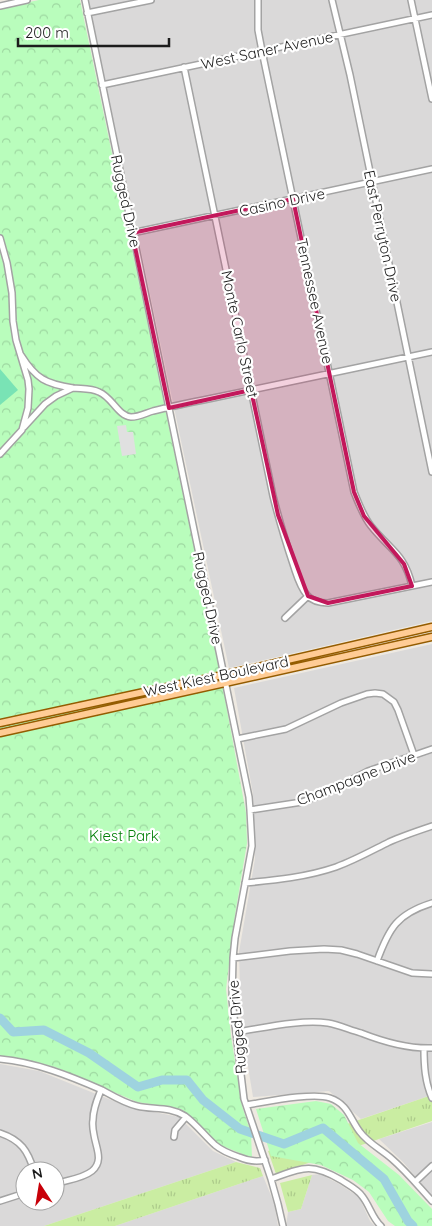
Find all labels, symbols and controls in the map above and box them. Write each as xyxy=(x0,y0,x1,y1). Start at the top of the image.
scale bar xyxy=(18,15,169,47)
text: 200 m xyxy=(25,23,69,42)
street label: West Saner Avenue xyxy=(199,27,335,73)
street label: Rugged Drive xyxy=(107,153,145,249)
street label: East Perryton Drive xyxy=(360,168,406,304)
street label: Casino Drive xyxy=(237,184,327,220)
street label: Tennessee Avenue xyxy=(292,236,338,366)
street label: Monte Carlo Street xyxy=(217,269,263,399)
street label: Rugged Drive xyxy=(189,550,227,646)
street label: West Kiest Boulevard xyxy=(142,651,290,701)
street label: Champagne Drive xyxy=(294,747,418,809)
park label: Kiest Park xyxy=(89,826,159,845)
street label: Rugged Drive xyxy=(223,979,251,1075)
north arrow xyxy=(15,1161,65,1211)
text: N xyxy=(30,1163,44,1183)

